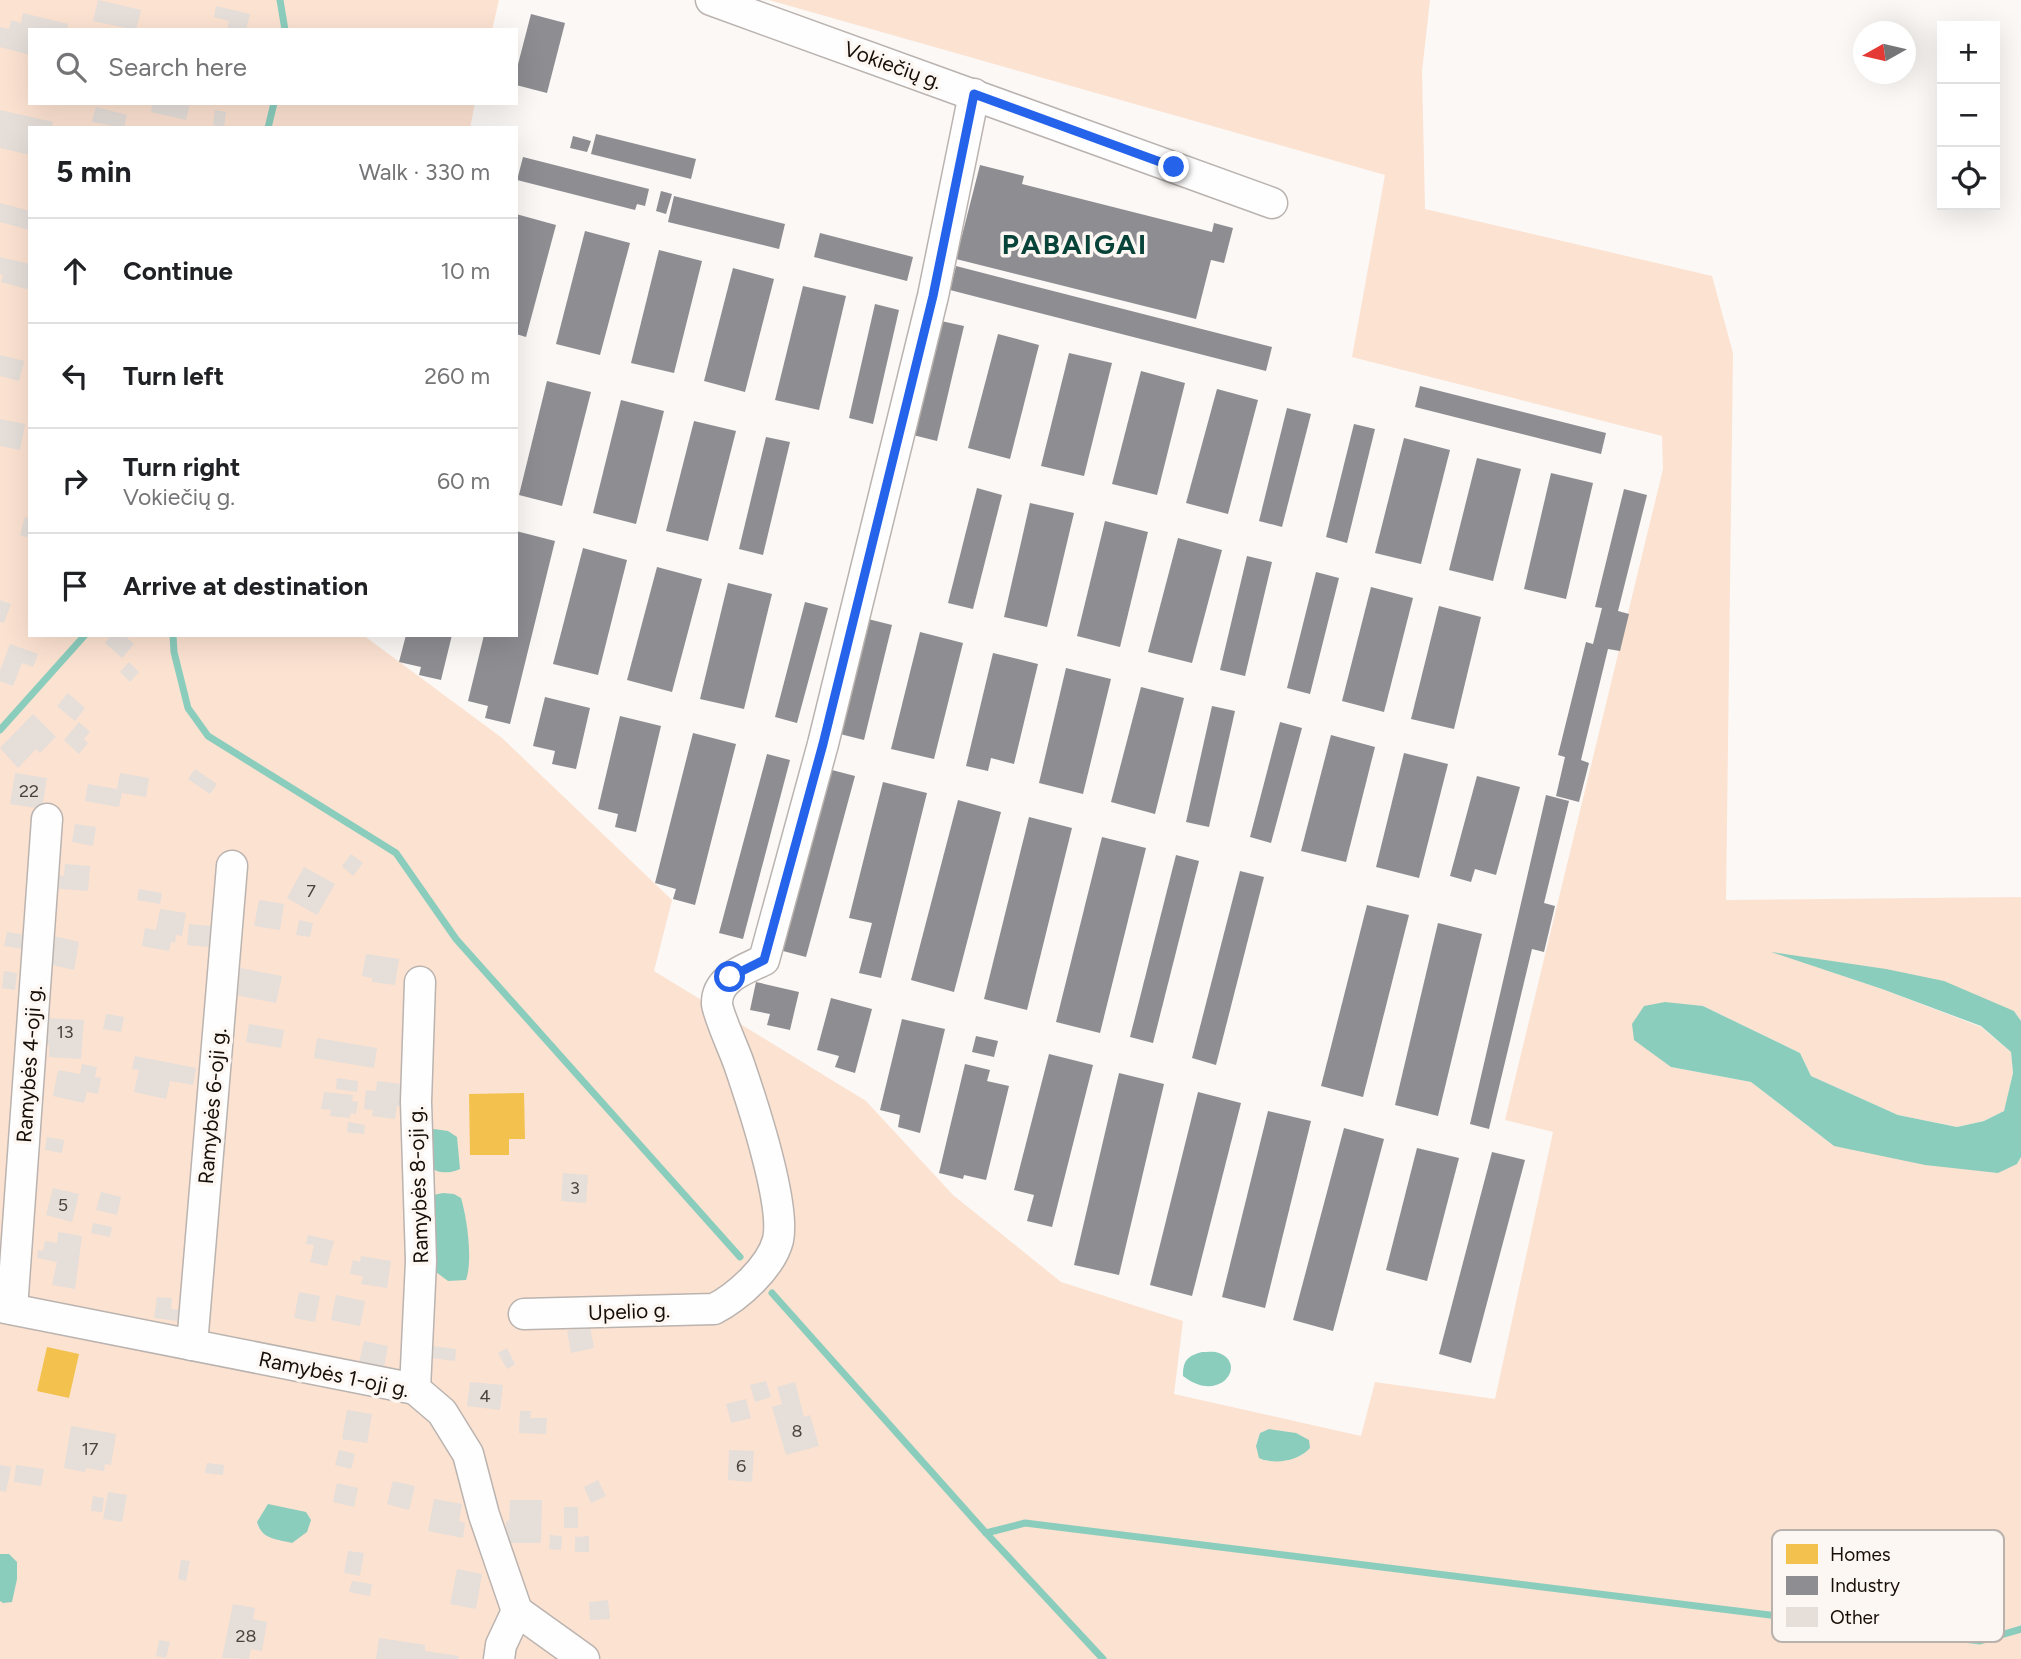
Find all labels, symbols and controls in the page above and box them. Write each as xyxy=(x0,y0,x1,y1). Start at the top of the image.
north arrow xyxy=(1853,21,1916,84)
map controls xyxy=(1937,21,2000,210)
button: + xyxy=(1937,21,2000,84)
search box xyxy=(28,28,518,105)
street label: Vokiečių g. xyxy=(841,36,945,94)
icon: search xyxy=(52,48,90,86)
text: Search here xyxy=(108,51,247,83)
button: − xyxy=(1937,84,2000,147)
button: locate xyxy=(1937,147,2000,210)
route end xyxy=(1158,151,1189,182)
text: 5 min xyxy=(56,153,132,190)
text: Walk · 330 m xyxy=(359,158,490,186)
district label: PABAIGAI xyxy=(1002,227,1148,261)
icon: ahead xyxy=(56,252,94,290)
text: Continue xyxy=(123,255,233,287)
text: 10 m xyxy=(441,257,490,285)
icon: left xyxy=(56,357,94,395)
text: Turn left xyxy=(123,360,224,392)
text: 260 m xyxy=(424,362,490,390)
text: Turn right xyxy=(123,451,240,483)
icon: right xyxy=(56,462,94,500)
text: 60 m xyxy=(437,467,490,495)
text: Vokiečių g. xyxy=(123,483,235,511)
icon: arrive xyxy=(56,567,94,605)
text: Arrive at destination xyxy=(123,570,368,602)
house number: 22 xyxy=(19,780,39,802)
house number: 7 xyxy=(306,880,316,902)
route start xyxy=(714,961,745,992)
street label: Ramybės 4-oji g. xyxy=(11,984,47,1144)
house number: 13 xyxy=(56,1021,74,1043)
street label: Ramybės 6-oji g. xyxy=(193,1027,231,1185)
street label: Ramybės 8-oji g. xyxy=(403,1106,433,1264)
house number: 3 xyxy=(570,1177,580,1199)
house number: 5 xyxy=(58,1194,68,1216)
street label: Upelio g. xyxy=(587,1297,671,1325)
street label: Ramybės 1-oji g. xyxy=(256,1346,412,1402)
house number: 4 xyxy=(479,1385,491,1407)
house number: 8 xyxy=(791,1420,803,1442)
house number: 17 xyxy=(81,1438,99,1460)
house number: 6 xyxy=(736,1455,746,1477)
legend xyxy=(1772,1530,2004,1642)
text: Homes xyxy=(1830,1543,1891,1566)
text: Industry xyxy=(1830,1574,1900,1597)
text: Other xyxy=(1830,1606,1880,1629)
house number: 28 xyxy=(235,1625,257,1647)

